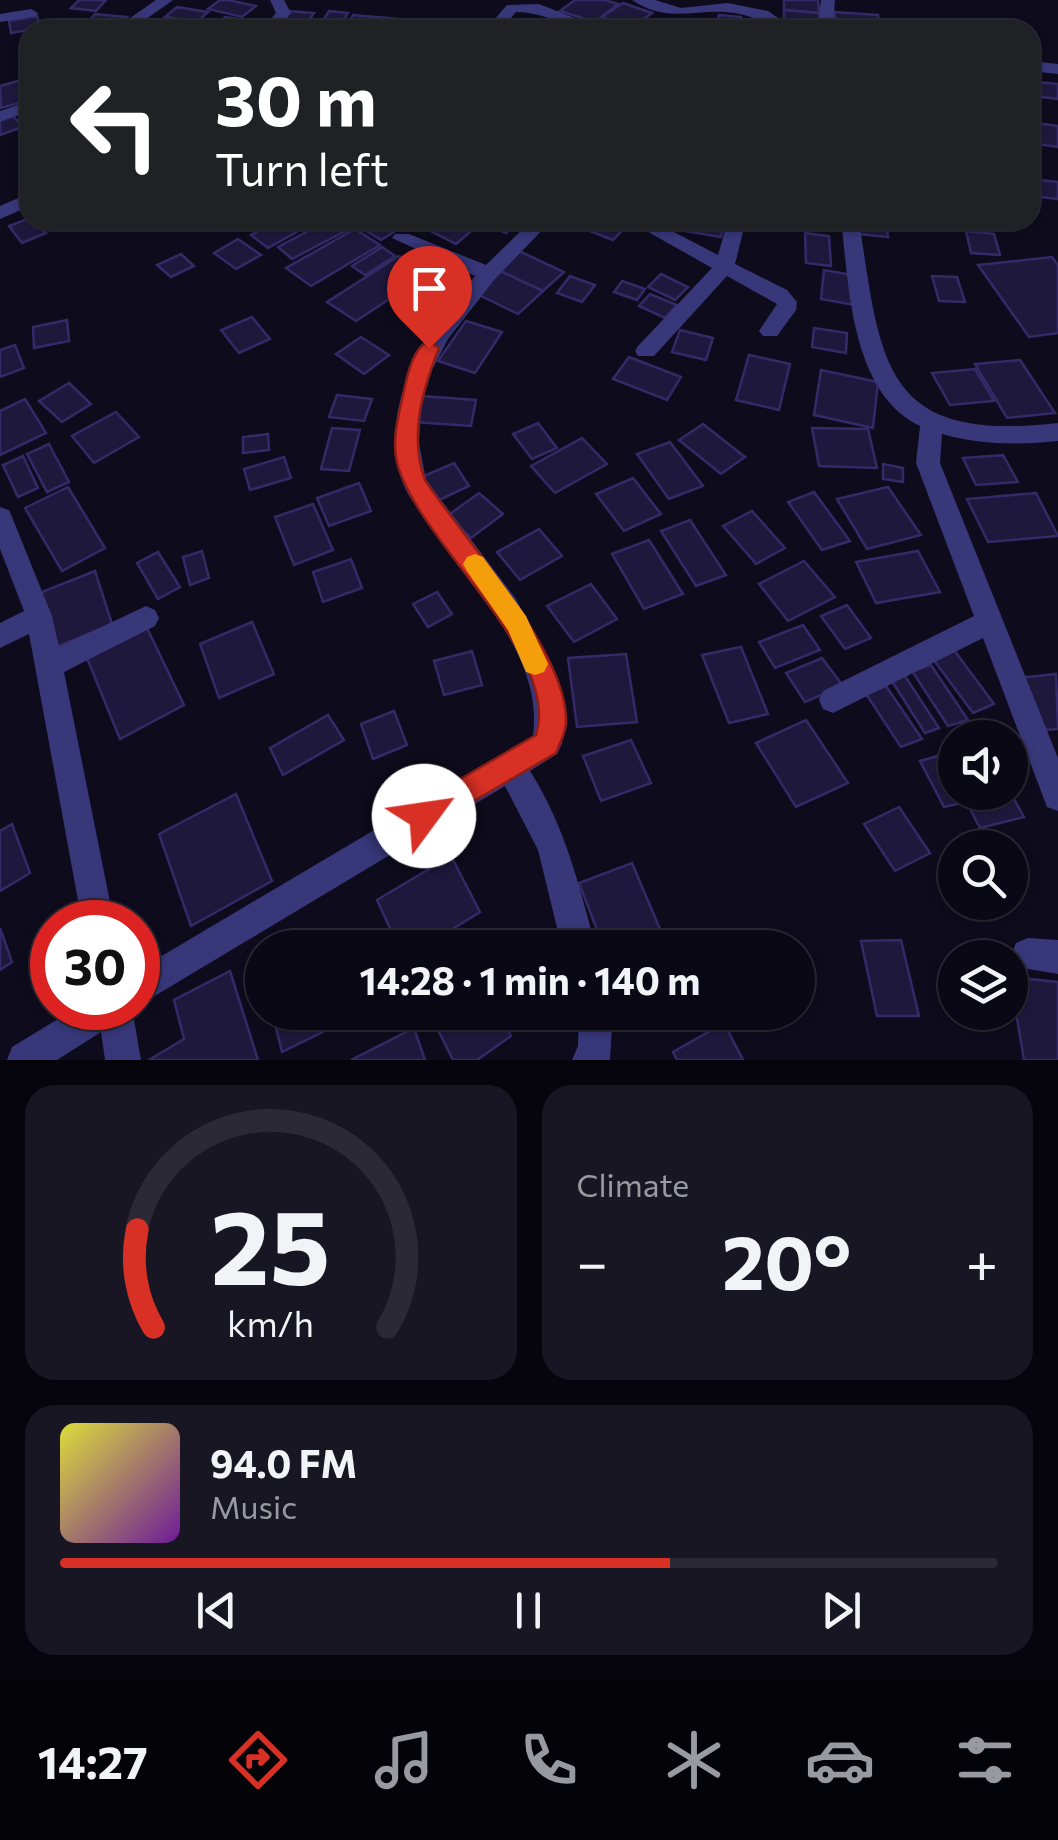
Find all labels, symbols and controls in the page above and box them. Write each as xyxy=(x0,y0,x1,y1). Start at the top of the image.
text: 30 m xyxy=(215,55,377,140)
icon: left xyxy=(50,60,180,190)
text: Turn left xyxy=(215,140,389,195)
pin xyxy=(387,246,472,349)
icon: arrive xyxy=(402,261,457,316)
map controls xyxy=(938,720,1028,1030)
button: sound xyxy=(938,720,1028,810)
position arrow xyxy=(372,764,476,868)
button: search xyxy=(938,830,1028,920)
speed limit sign: 30 xyxy=(30,900,160,1030)
button: layers xyxy=(938,940,1028,1030)
text: 14:28 · 1 min · 140 m xyxy=(360,956,700,1003)
text: Climate xyxy=(577,1164,689,1204)
text: 25 xyxy=(211,1179,331,1306)
text: 20° xyxy=(722,1214,851,1305)
text: − xyxy=(577,1227,608,1294)
text: + xyxy=(966,1227,998,1294)
text: km/h xyxy=(227,1301,314,1344)
text: 94.0 FM xyxy=(210,1439,357,1486)
text: Music xyxy=(210,1486,297,1526)
icon: previous xyxy=(189,1583,244,1638)
icon: pause xyxy=(501,1583,556,1638)
icon: next xyxy=(814,1583,869,1638)
icon: directions xyxy=(223,1725,293,1795)
icon: music xyxy=(369,1725,439,1795)
icon: phone xyxy=(514,1725,584,1795)
icon: climate xyxy=(659,1725,729,1795)
icon: car xyxy=(805,1725,875,1795)
icon: filters xyxy=(950,1725,1020,1795)
text: 14:27 xyxy=(38,1733,148,1788)

